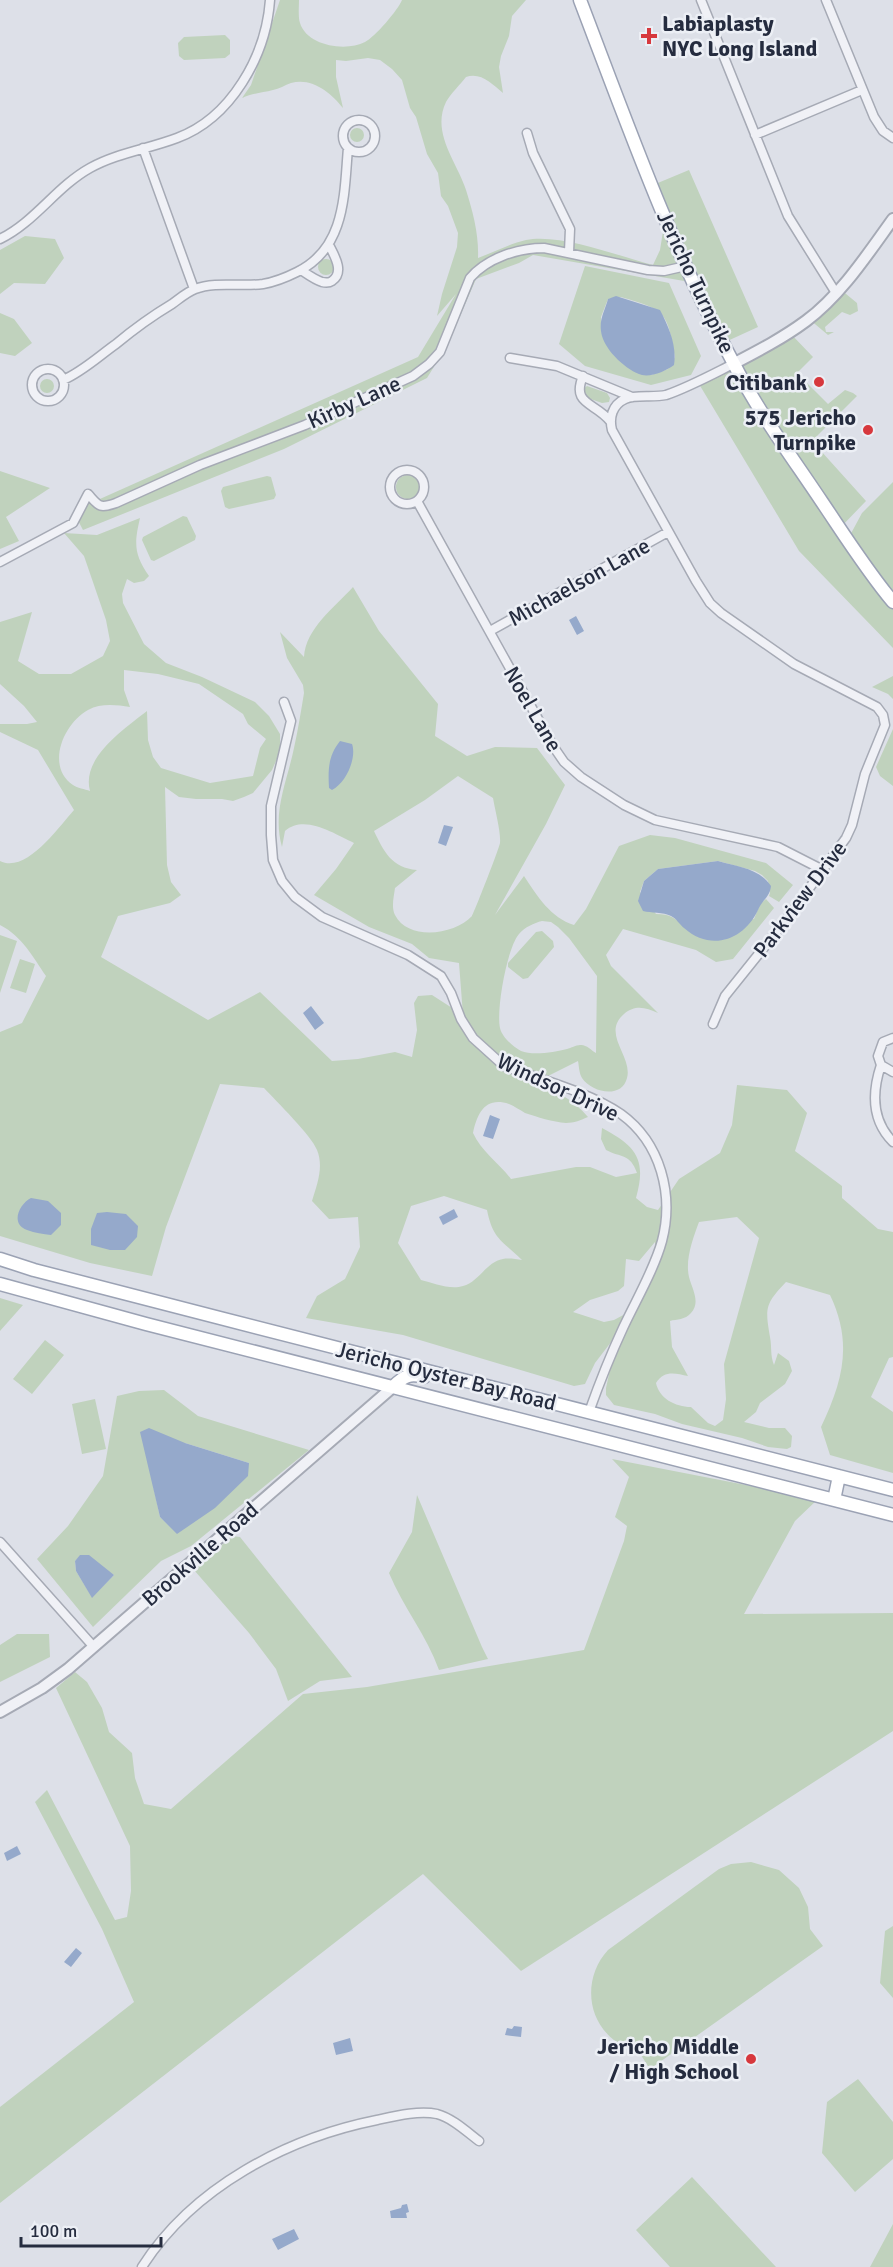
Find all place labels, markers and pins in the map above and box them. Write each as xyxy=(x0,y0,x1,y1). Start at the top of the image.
place label: Labiaplasty NYC Long Island xyxy=(662,10,818,62)
marker: Labiaplasty NYC Long Island xyxy=(640,27,658,45)
place label: Citibank xyxy=(726,369,807,396)
marker: Citibank xyxy=(812,375,826,389)
place label: 575 Jericho Turnpike xyxy=(745,404,856,456)
marker: 575 Jericho Turnpike xyxy=(861,423,875,437)
place label: Jericho Middle / High School xyxy=(597,2033,739,2085)
marker: Jericho Middle / High School xyxy=(744,2052,758,2066)

